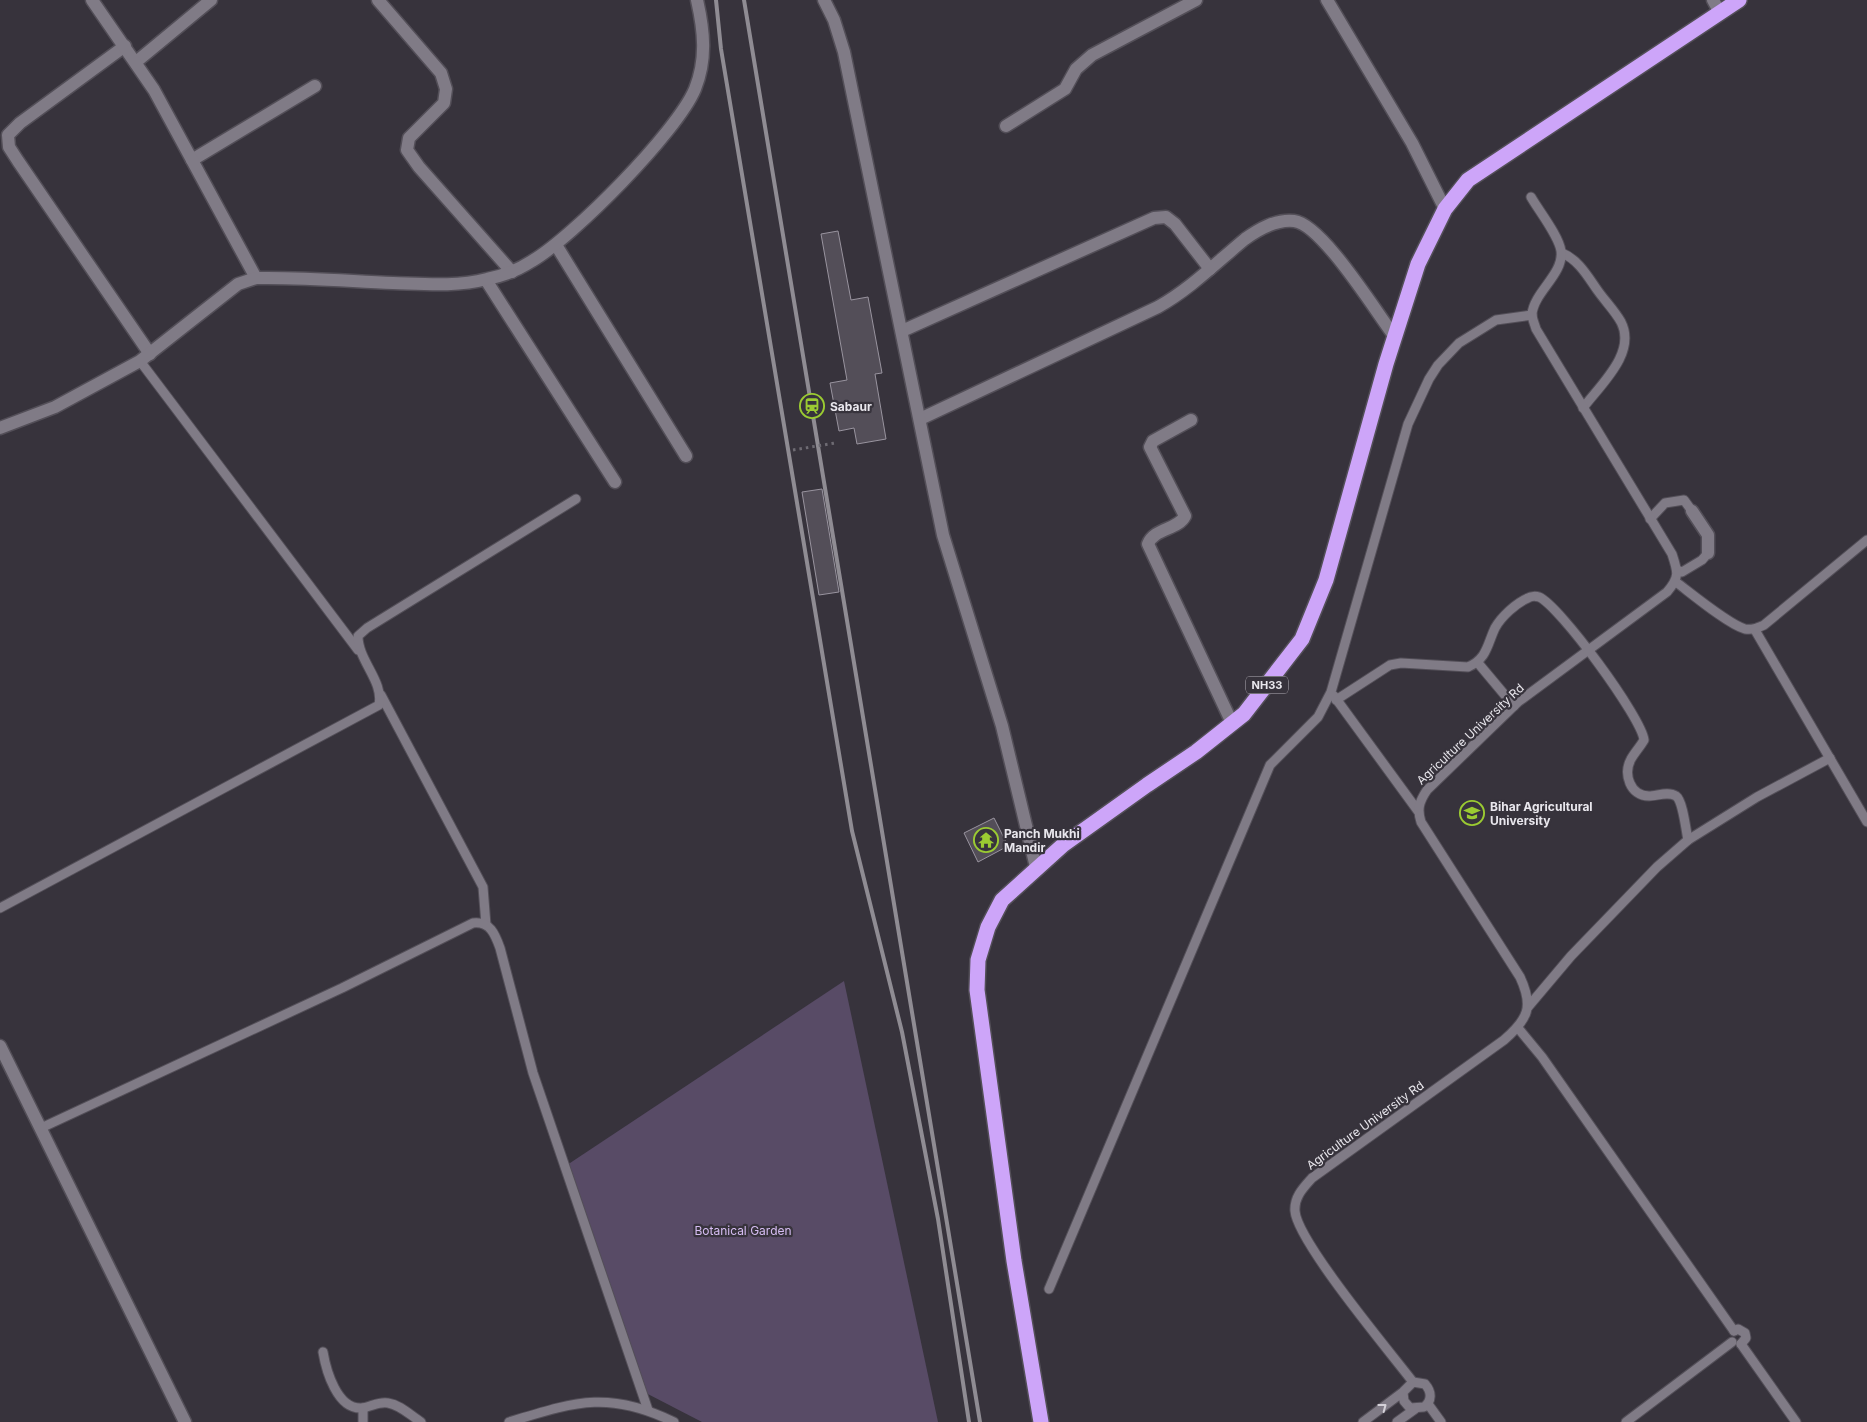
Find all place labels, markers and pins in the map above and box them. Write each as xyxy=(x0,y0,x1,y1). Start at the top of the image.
station icon: Sabaur xyxy=(799,393,825,419)
place label: Sabaur xyxy=(830,399,872,414)
place label: Bihar Agricultural University xyxy=(1490,799,1593,828)
school or university icon: Bihar Agricultural University xyxy=(1459,800,1485,826)
place label: Panch Mukhi Mandir xyxy=(1004,826,1080,855)
temple icon: Panch Mukhi Mandir xyxy=(973,827,999,853)

